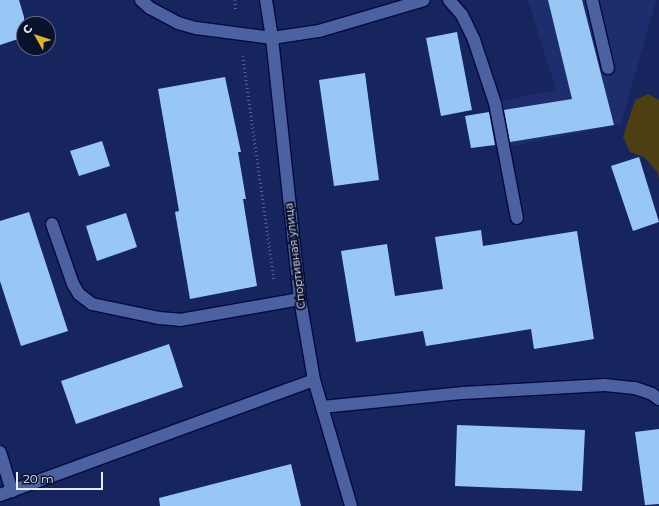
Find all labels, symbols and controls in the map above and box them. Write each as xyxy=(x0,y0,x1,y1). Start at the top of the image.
north arrow xyxy=(16,16,56,56)
text: С xyxy=(19,22,35,37)
street label: Спортивная улица xyxy=(282,202,308,310)
scale bar xyxy=(18,464,105,490)
text: 20 m xyxy=(23,471,54,486)

